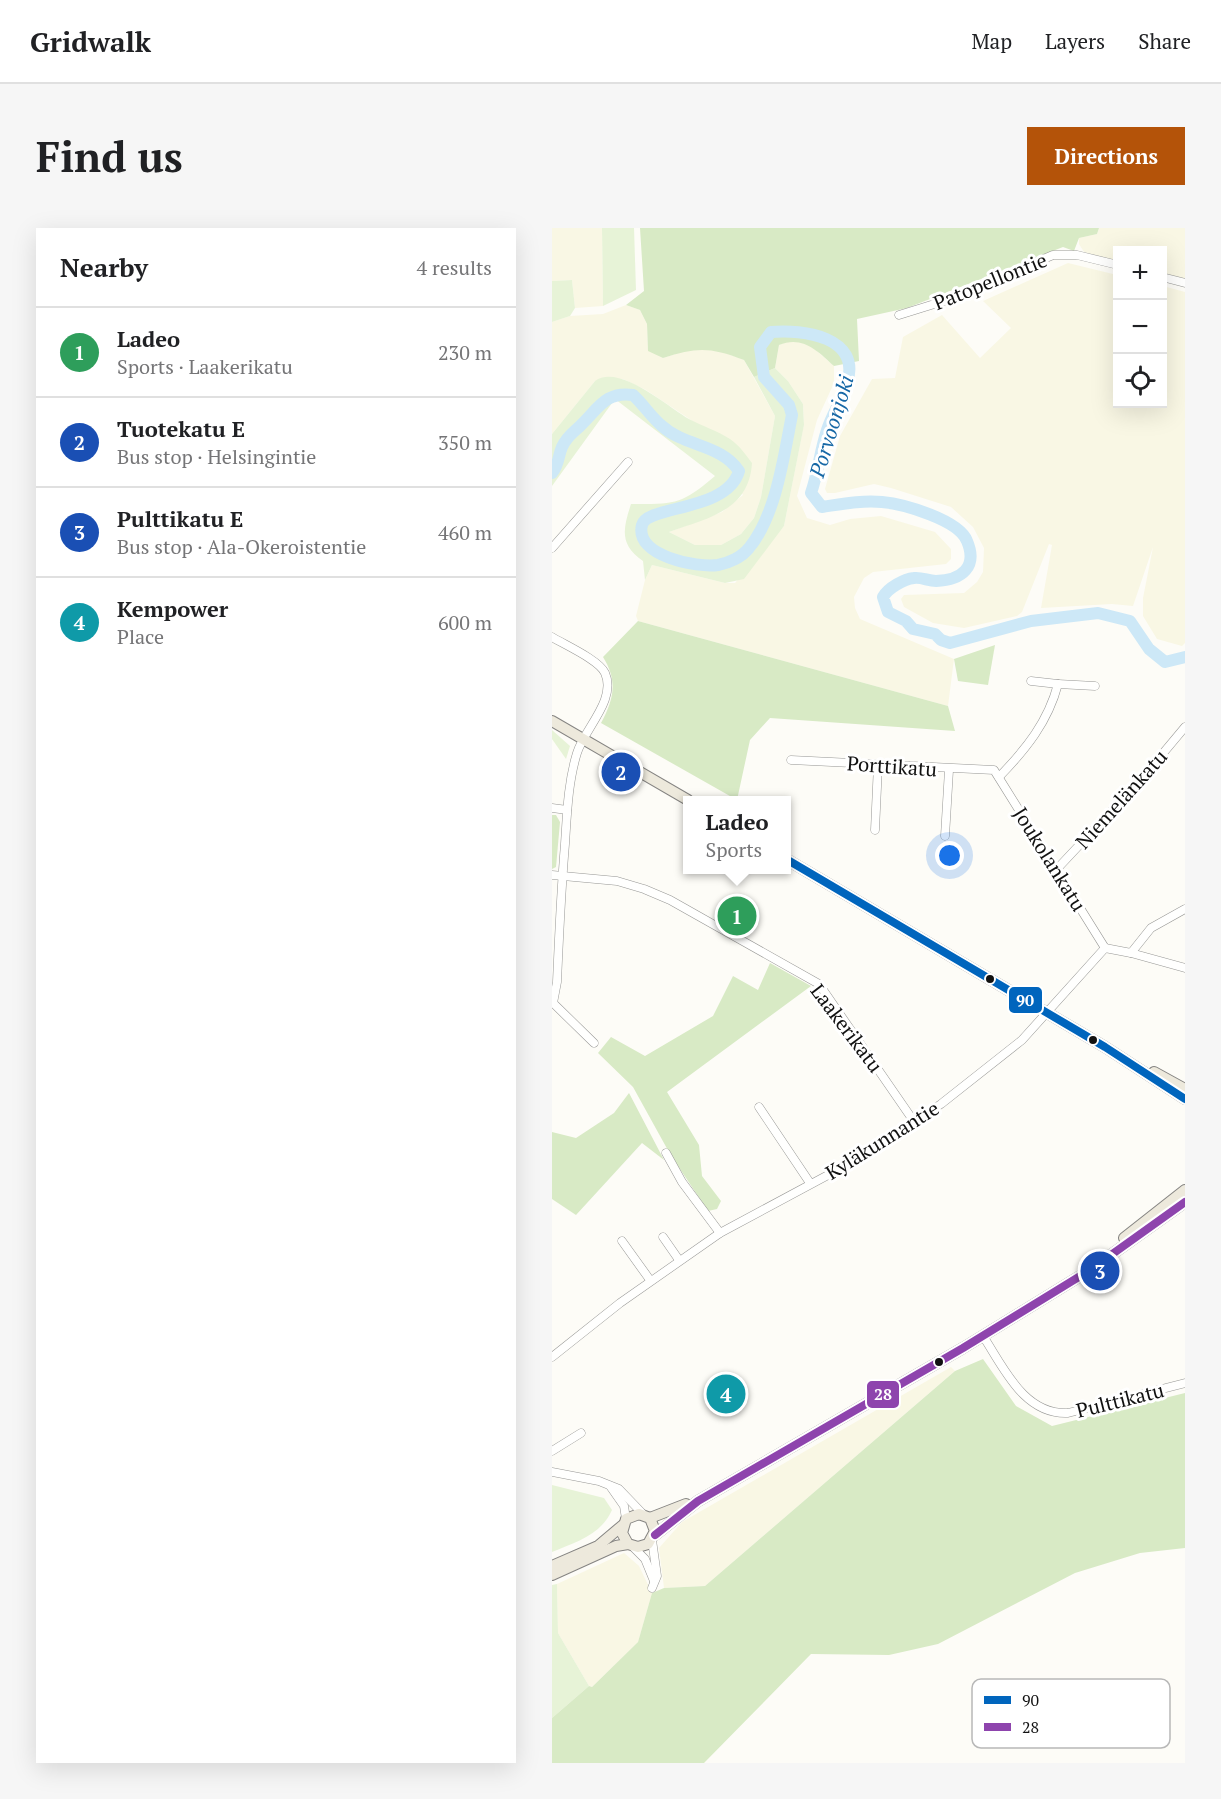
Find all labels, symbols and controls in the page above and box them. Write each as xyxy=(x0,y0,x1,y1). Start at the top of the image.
text: Gridwalk xyxy=(30,23,151,60)
text: Map xyxy=(971,27,1012,55)
text: Layers xyxy=(1045,27,1105,55)
text: Share xyxy=(1138,27,1191,55)
button: Directions xyxy=(1027,127,1185,185)
text: Find us xyxy=(36,128,183,184)
street label: Patopellontie xyxy=(929,246,1051,316)
map controls xyxy=(1113,246,1167,408)
button: + xyxy=(1113,246,1167,300)
text: Nearby xyxy=(60,250,148,284)
text: 4 results xyxy=(417,254,492,281)
button: − xyxy=(1113,300,1167,354)
text: Ladeo xyxy=(117,324,180,353)
text: 1 xyxy=(74,339,85,366)
text: 230 m xyxy=(438,339,492,366)
text: Sports · Laakerikatu xyxy=(117,353,293,380)
button: locate xyxy=(1113,354,1167,408)
water label: Porvoonjoki xyxy=(802,371,860,481)
text: Tuotekatu E xyxy=(117,414,245,443)
text: 2 xyxy=(74,429,85,456)
text: 350 m xyxy=(438,429,492,456)
text: Bus stop · Helsingintie xyxy=(117,443,316,470)
text: Pulttikatu E xyxy=(117,504,243,533)
text: 3 xyxy=(74,519,85,546)
text: 460 m xyxy=(438,519,492,546)
text: Bus stop · Ala-Okeroistentie xyxy=(117,533,366,560)
text: Kempower xyxy=(117,594,228,623)
text: 4 xyxy=(74,609,85,636)
text: 600 m xyxy=(438,609,492,636)
text: Place xyxy=(117,623,164,650)
street label: Niemelänkatu xyxy=(1069,743,1173,855)
street label: Porttikatu xyxy=(846,749,938,783)
pin: 2 xyxy=(602,750,640,794)
popup xyxy=(683,796,791,874)
street label: Joukolankatu xyxy=(1007,802,1093,916)
text: Ladeo xyxy=(705,807,769,836)
text: Sports xyxy=(705,836,762,863)
your location xyxy=(935,841,964,870)
pin: 1 xyxy=(718,894,756,938)
unlabelled marker xyxy=(984,973,996,985)
street label: Laakerikatu xyxy=(805,978,889,1078)
line badge: 90 xyxy=(1008,986,1043,1014)
text: 90 xyxy=(1016,989,1034,1011)
unlabelled marker xyxy=(1087,1034,1099,1046)
street label: Kyläkunnantie xyxy=(820,1094,944,1186)
pin: 3 xyxy=(1080,1248,1120,1294)
unlabelled marker xyxy=(933,1356,945,1368)
pin: 4 xyxy=(706,1372,746,1416)
street label: Pulttikatu xyxy=(1073,1376,1167,1424)
line badge: 28 xyxy=(866,1380,900,1409)
text: 28 xyxy=(874,1383,892,1405)
legend xyxy=(972,1679,1170,1748)
text: 90 xyxy=(1022,1689,1039,1711)
text: 28 xyxy=(1022,1716,1039,1738)

